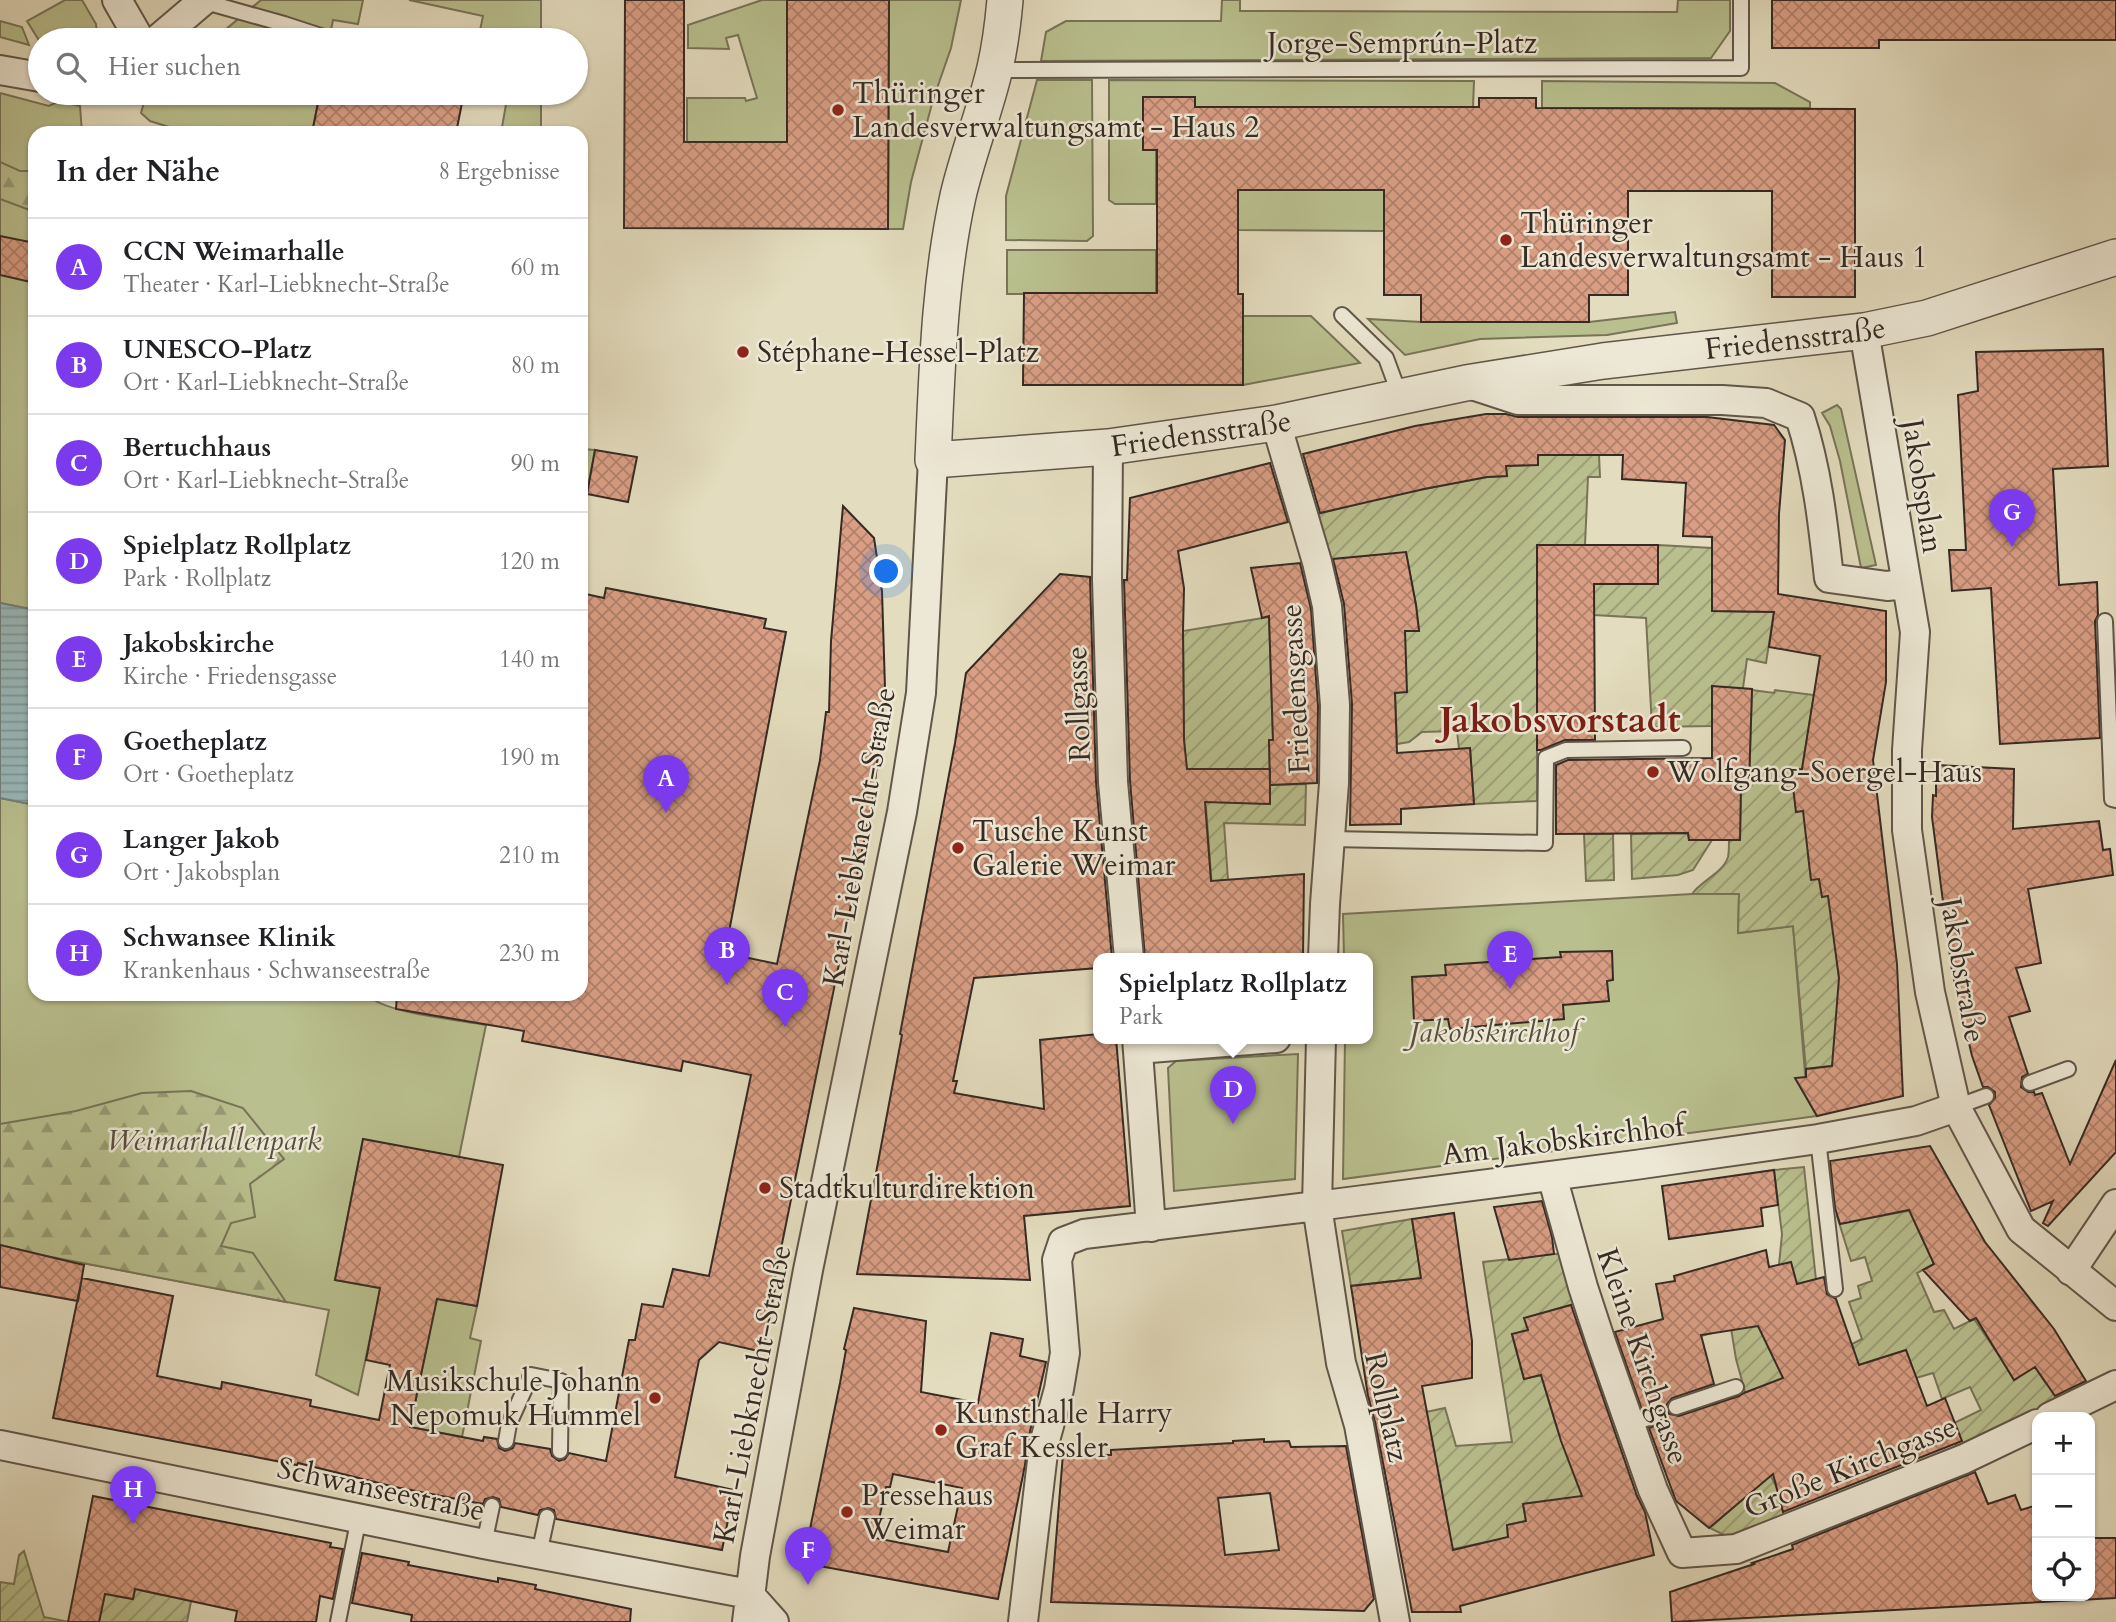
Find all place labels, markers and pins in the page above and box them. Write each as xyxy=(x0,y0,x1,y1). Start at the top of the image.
place label: Thüringer Landesverwaltungsamt - Haus 2 xyxy=(852,73,1259,148)
marker: Thüringer Landesverwaltungsamt - Haus 2 xyxy=(830,102,846,118)
place label: Thüringer Landesverwaltungsamt - Haus 1 xyxy=(1520,203,1927,278)
marker: Thüringer Landesverwaltungsamt - Haus 1 xyxy=(1498,232,1514,248)
place label: Stéphane-Hessel-Platz xyxy=(757,332,1040,373)
marker: Stéphane-Hessel-Platz xyxy=(735,344,751,360)
pin: G xyxy=(1989,489,2035,547)
place label: Wolfgang-Soergel-Haus xyxy=(1666,752,1982,793)
pin: A xyxy=(643,755,689,813)
marker: Wolfgang-Soergel-Haus xyxy=(1645,764,1661,780)
place label: Tusche Kunst Galerie Weimar xyxy=(972,811,1176,886)
marker: Tusche Kunst Galerie Weimar xyxy=(950,840,966,856)
pin: B xyxy=(704,927,750,985)
pin: E xyxy=(1487,931,1533,989)
pin: C xyxy=(762,969,808,1027)
pin: D xyxy=(1210,1066,1256,1124)
place label: Stadtkulturdirektion xyxy=(779,1168,1035,1209)
marker: Stadtkulturdirektion xyxy=(757,1180,773,1196)
place label: Musikschule Johann Nepomuk Hummel xyxy=(386,1361,641,1436)
marker: Musikschule Johann Nepomuk Hummel xyxy=(647,1390,663,1406)
place label: Kunsthalle Harry Graf Kessler xyxy=(955,1393,1173,1468)
marker: Kunsthalle Harry Graf Kessler xyxy=(933,1422,949,1438)
pin: H xyxy=(110,1466,156,1524)
place label: Pressehaus Weimar xyxy=(860,1475,993,1550)
marker: Pressehaus Weimar xyxy=(839,1504,855,1520)
pin: F xyxy=(785,1527,831,1585)

